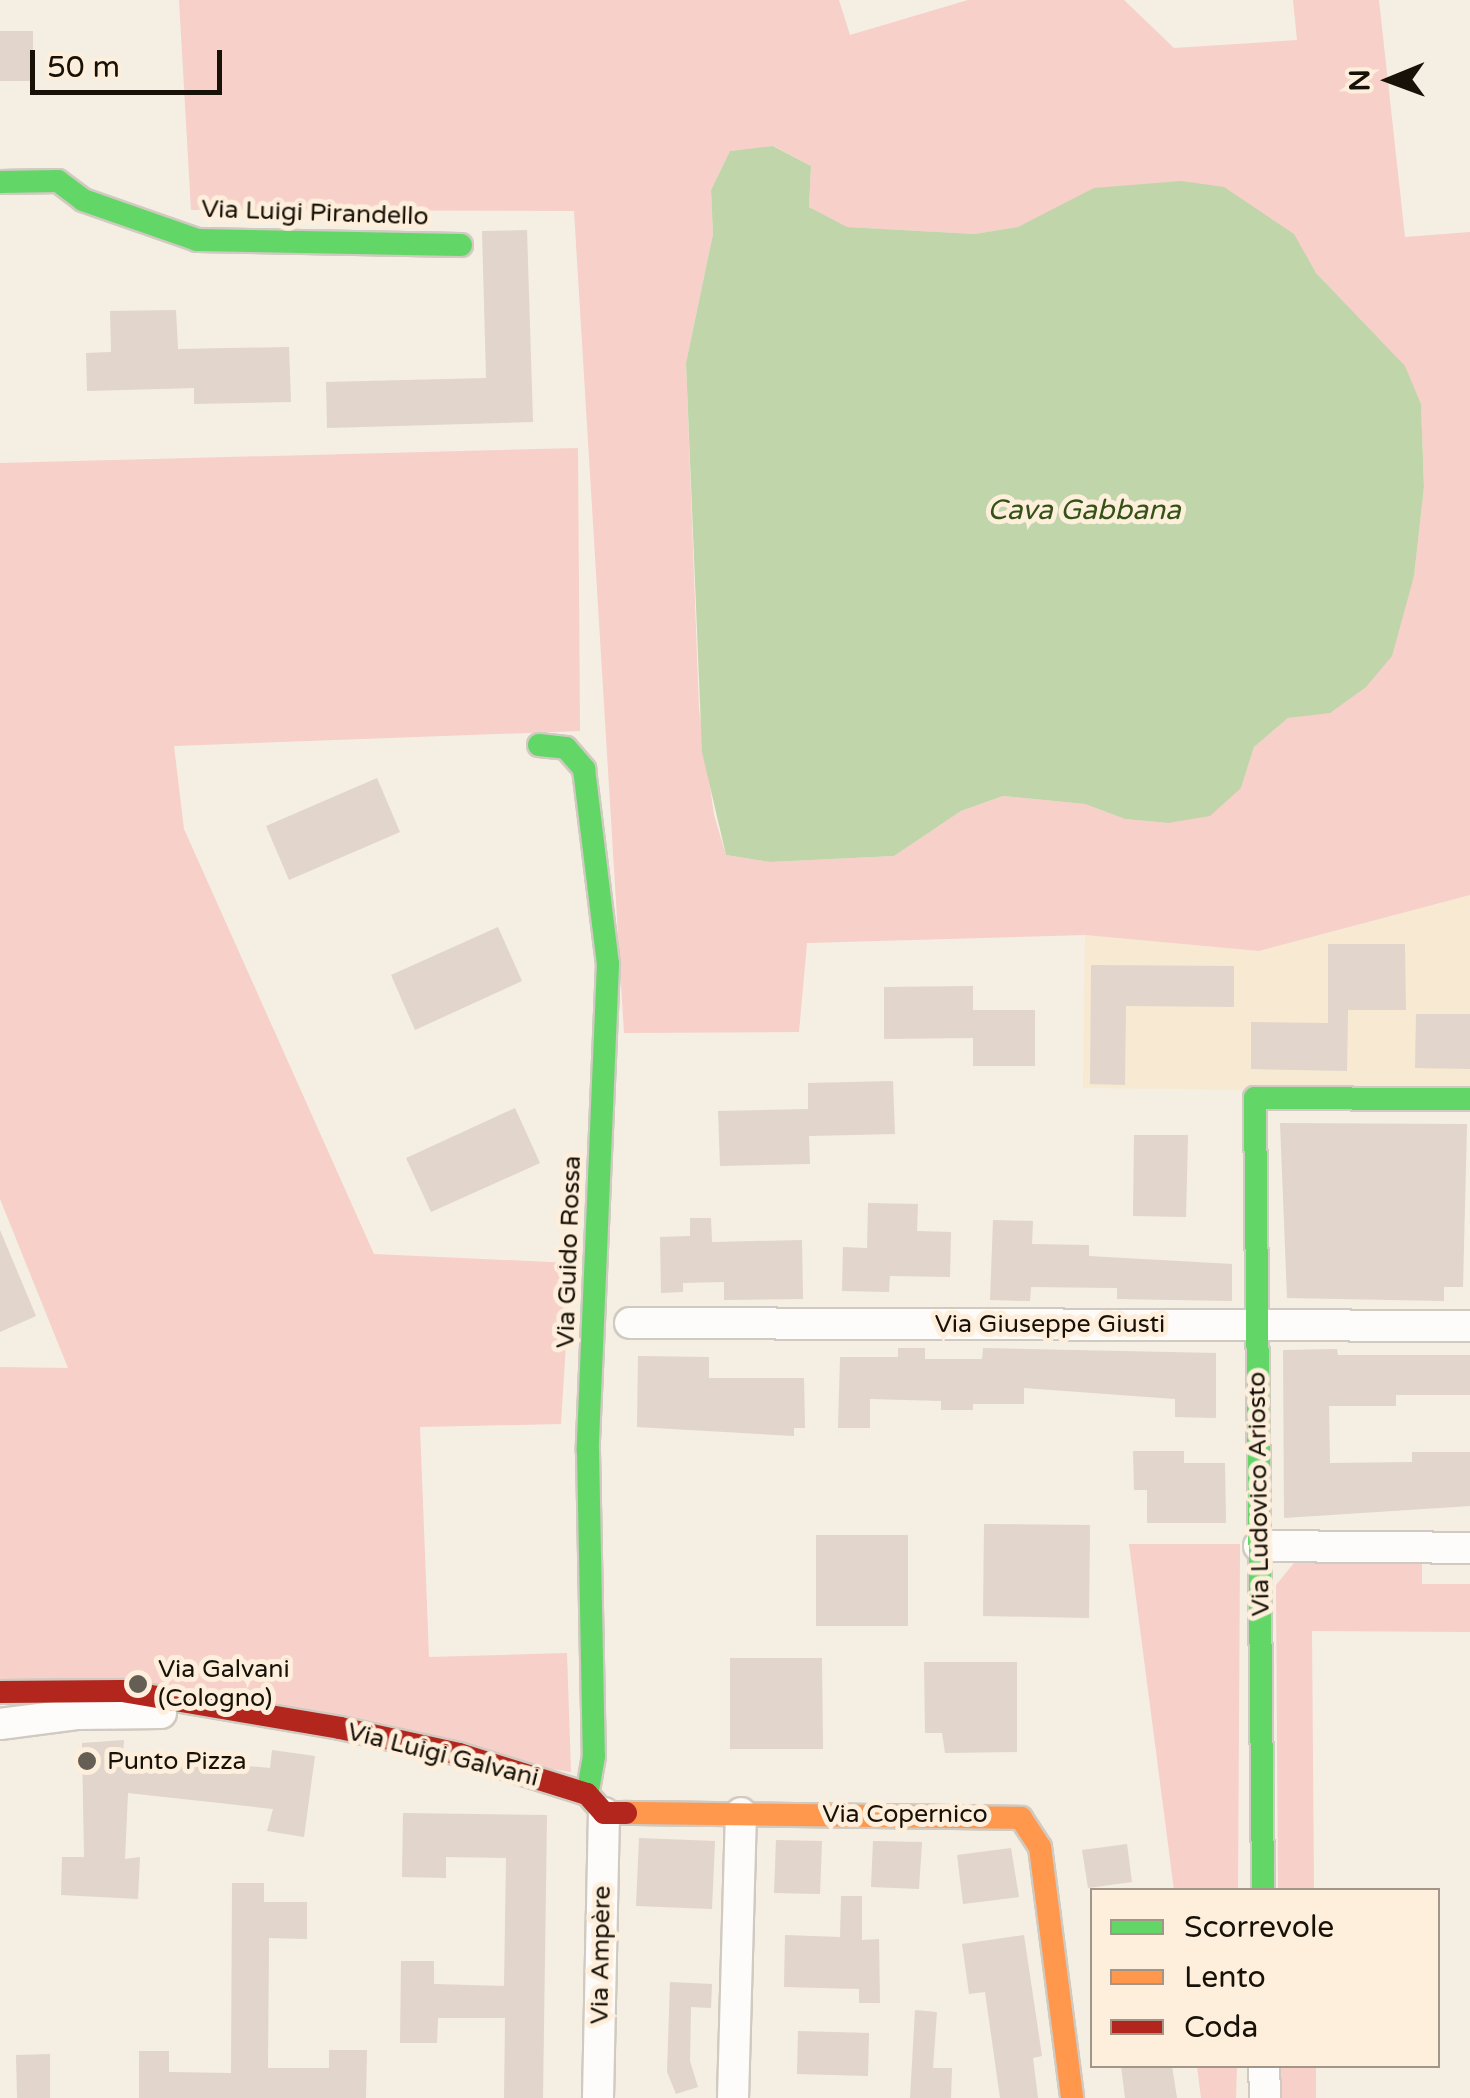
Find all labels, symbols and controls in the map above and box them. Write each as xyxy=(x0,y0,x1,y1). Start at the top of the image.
scale bar xyxy=(35,30,228,92)
north arrow xyxy=(1340,30,1440,130)
text: 50 m xyxy=(47,49,120,86)
text: N xyxy=(1343,69,1377,92)
street label: Via Luigi Pirandello xyxy=(201,194,429,232)
water label: Cava Gabbana xyxy=(987,493,1181,527)
street label: Via Guido Rossa xyxy=(551,1155,587,1349)
street label: Via Giuseppe Giusti xyxy=(935,1309,1165,1339)
street label: Via Ludovico Ariosto xyxy=(1242,1371,1276,1617)
place label: Via Galvani (Cologno) xyxy=(158,1655,290,1714)
marker: Via Galvani (Cologno) xyxy=(127,1673,149,1695)
street label: Via Luigi Galvani xyxy=(344,1717,542,1793)
place label: Punto Pizza xyxy=(107,1746,247,1776)
marker: Punto Pizza xyxy=(76,1750,98,1772)
street label: Via Copernico xyxy=(822,1799,988,1829)
street label: Via Ampère xyxy=(585,1885,617,2025)
legend xyxy=(1090,1888,1440,2068)
text: Scorrevole xyxy=(1184,1909,1334,1946)
text: Lento xyxy=(1184,1959,1266,1996)
text: Coda xyxy=(1184,2009,1258,2046)

